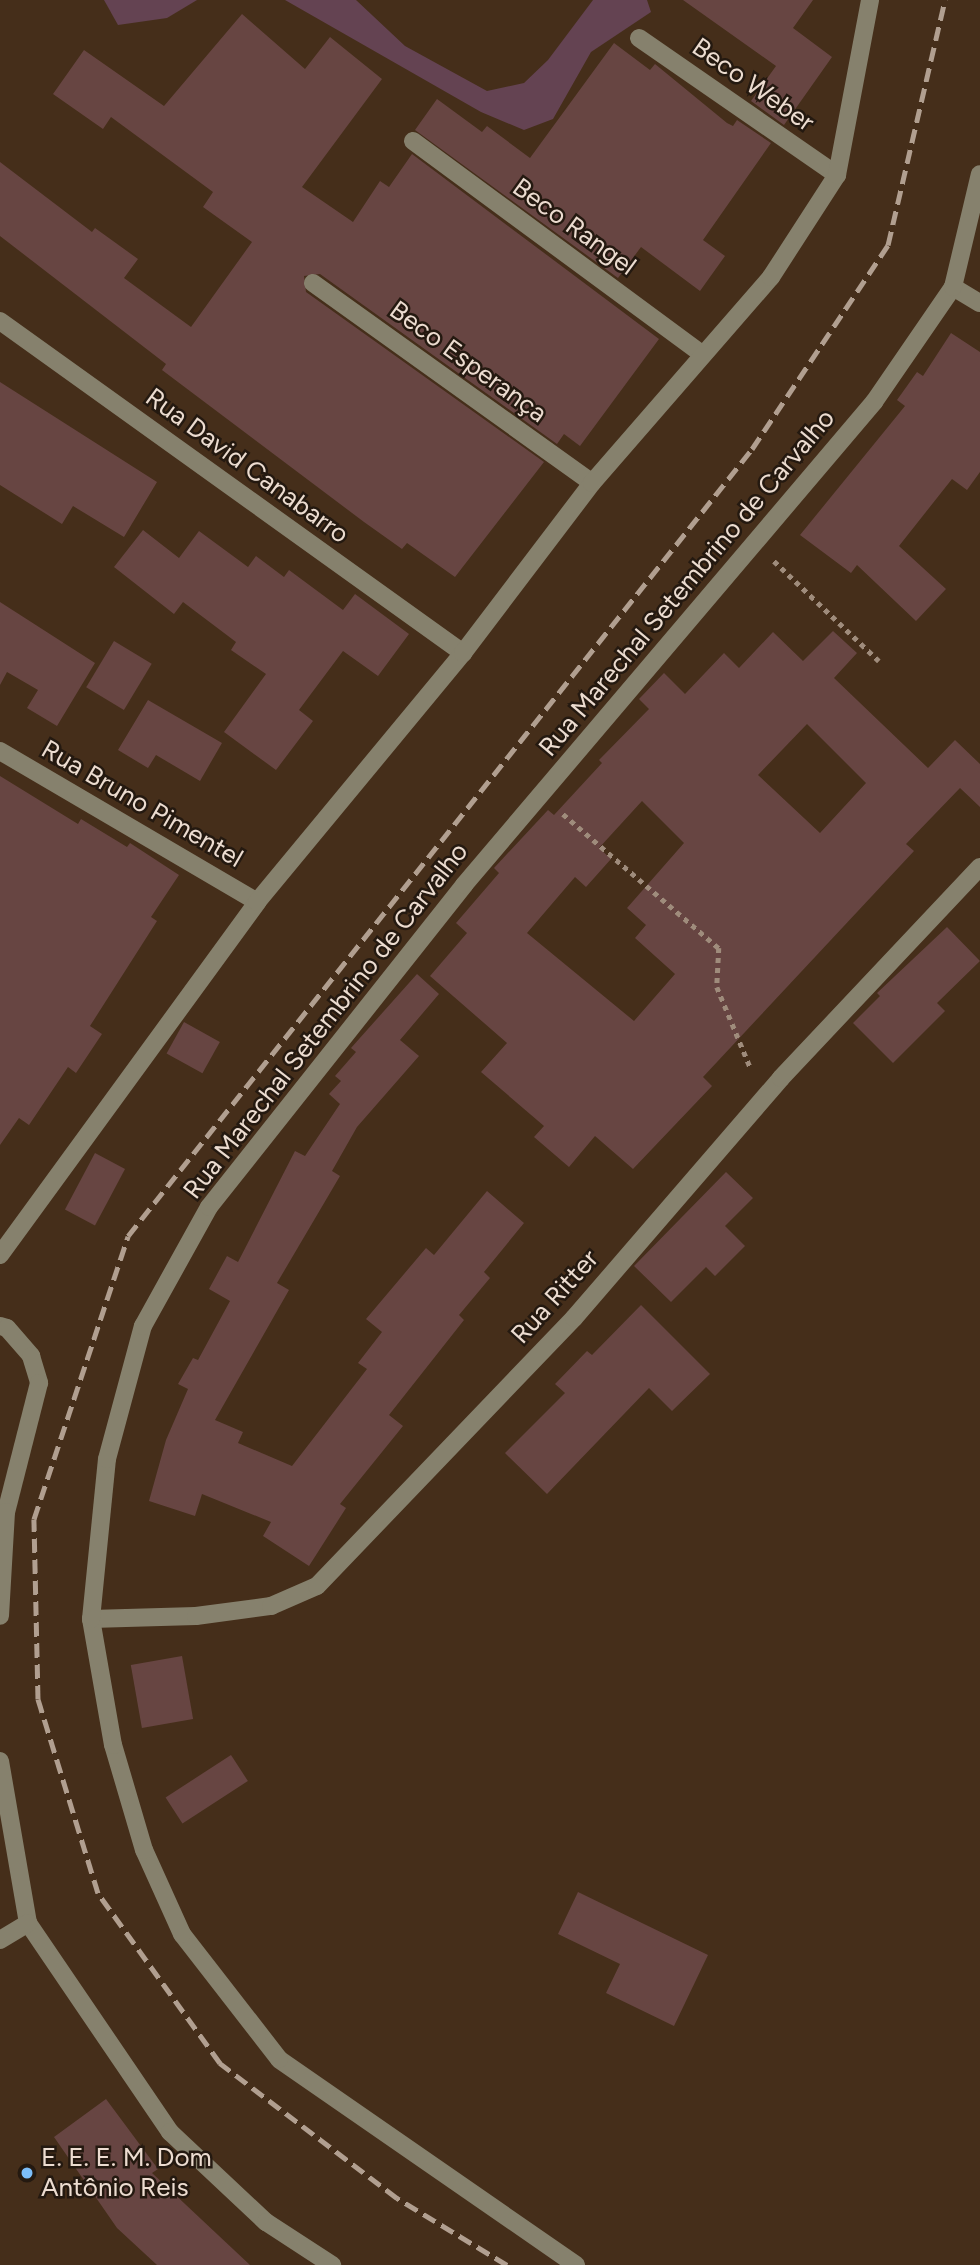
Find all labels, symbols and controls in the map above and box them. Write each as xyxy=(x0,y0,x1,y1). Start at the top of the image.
street label: Beco Weber xyxy=(686,32,820,138)
street label: Beco Rangel xyxy=(506,172,642,282)
street label: Beco Esperança xyxy=(383,295,553,429)
street label: Rua David Canabarro xyxy=(139,382,355,550)
street label: Rua Marechal Setembrino de Carvalho xyxy=(533,403,841,763)
street label: Rua Bruno Pimentel xyxy=(36,734,248,874)
street label: Rua Marechal Setembrino de Carvalho xyxy=(177,837,475,1205)
street label: Rua Ritter xyxy=(505,1244,605,1350)
place label: E. E. E. M. Dom Antônio Reis xyxy=(41,2142,212,2204)
marker: E. E. E. M. Dom Antônio Reis xyxy=(19,2165,35,2181)

